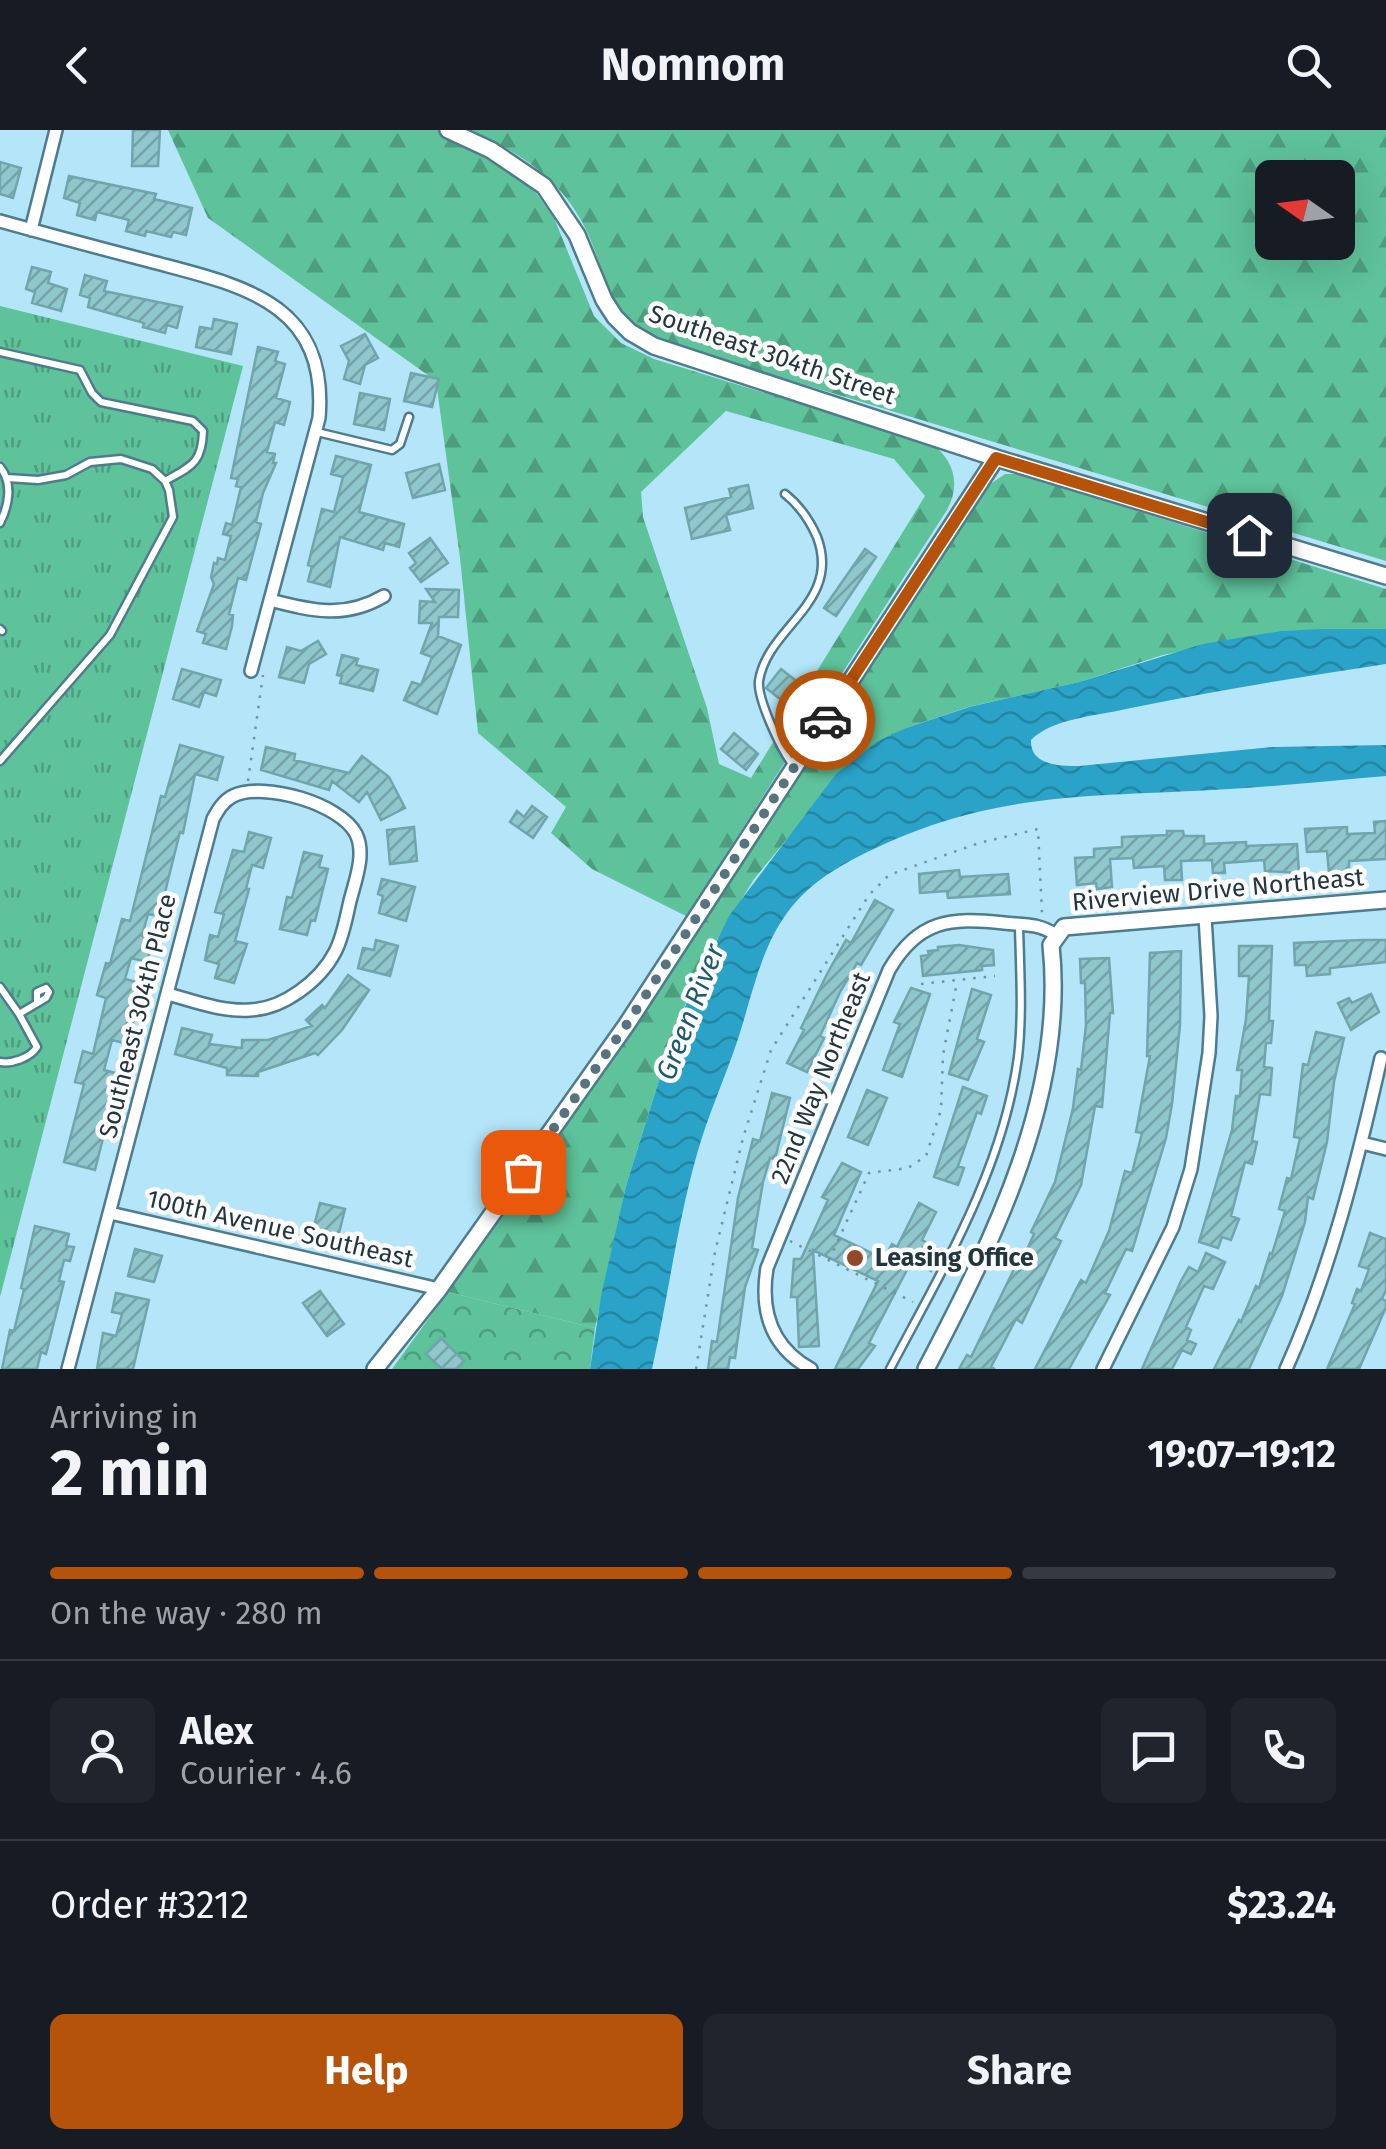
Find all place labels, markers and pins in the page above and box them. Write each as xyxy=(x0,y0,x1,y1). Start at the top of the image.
pin xyxy=(1207,493,1292,578)
pin xyxy=(481,1130,566,1215)
place label: Leasing Office xyxy=(875,1243,1034,1273)
marker: Leasing Office xyxy=(844,1247,866,1269)

